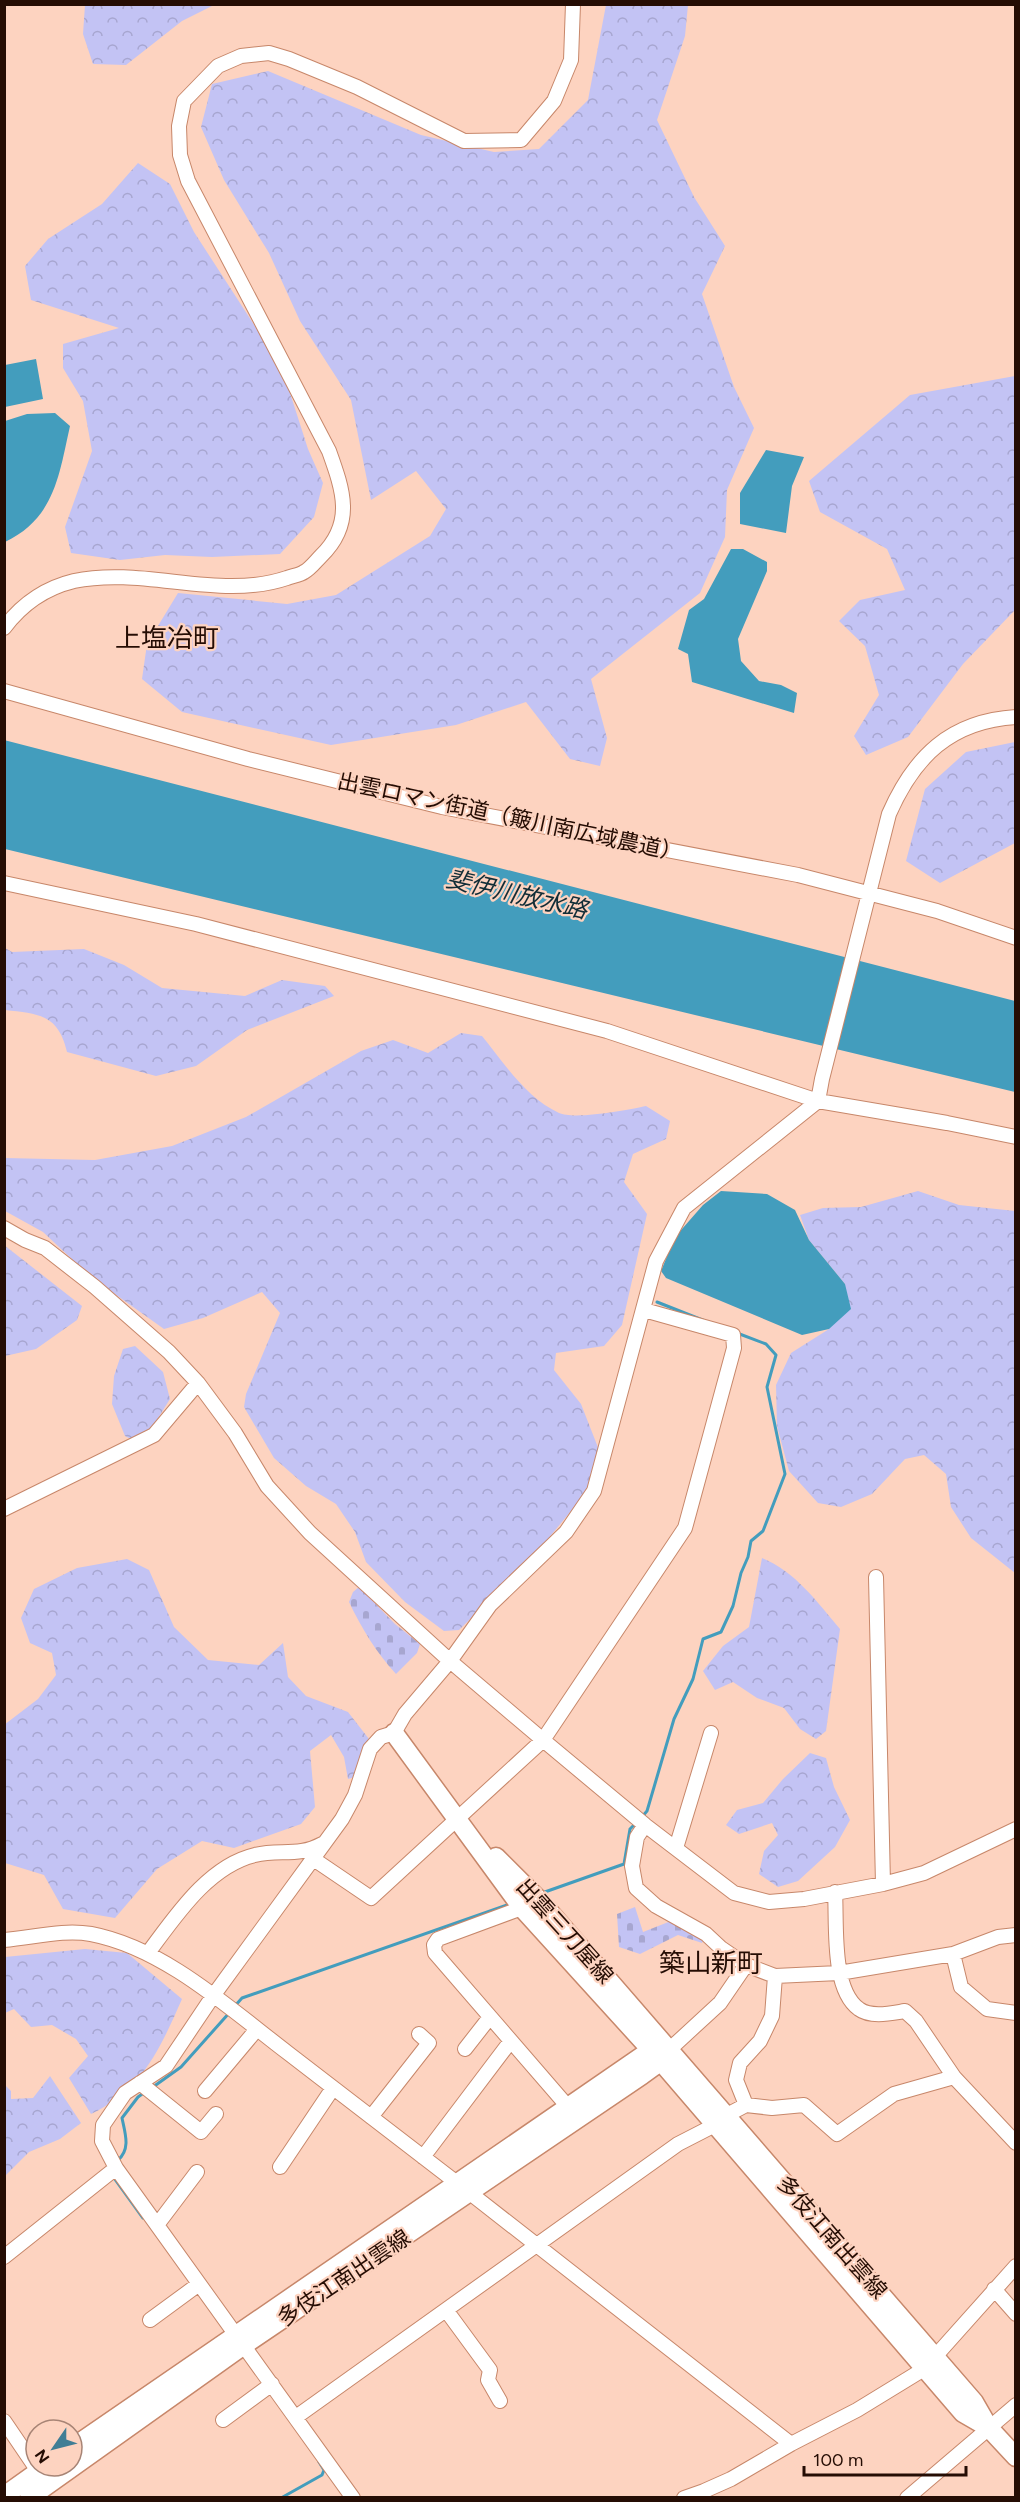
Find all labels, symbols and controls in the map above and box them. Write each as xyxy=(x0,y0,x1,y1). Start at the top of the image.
district label: 上塩冶町 xyxy=(115,622,219,654)
street label: 出雲ロマン街道（簸川南広域農道） xyxy=(335,767,685,867)
water label: 斐伊川放水路 xyxy=(444,864,592,925)
street label: 出雲三刀屋線 xyxy=(511,1873,619,1989)
district label: 築山新町 xyxy=(659,1947,763,1979)
street label: 多伎江南出雲線 xyxy=(771,2170,893,2304)
street label: 多伎江南出雲線 xyxy=(273,2224,415,2332)
north arrow xyxy=(24,2418,84,2478)
scale bar xyxy=(804,2439,966,2477)
text: N xyxy=(31,2446,53,2467)
text: 100 m xyxy=(813,2449,863,2471)

